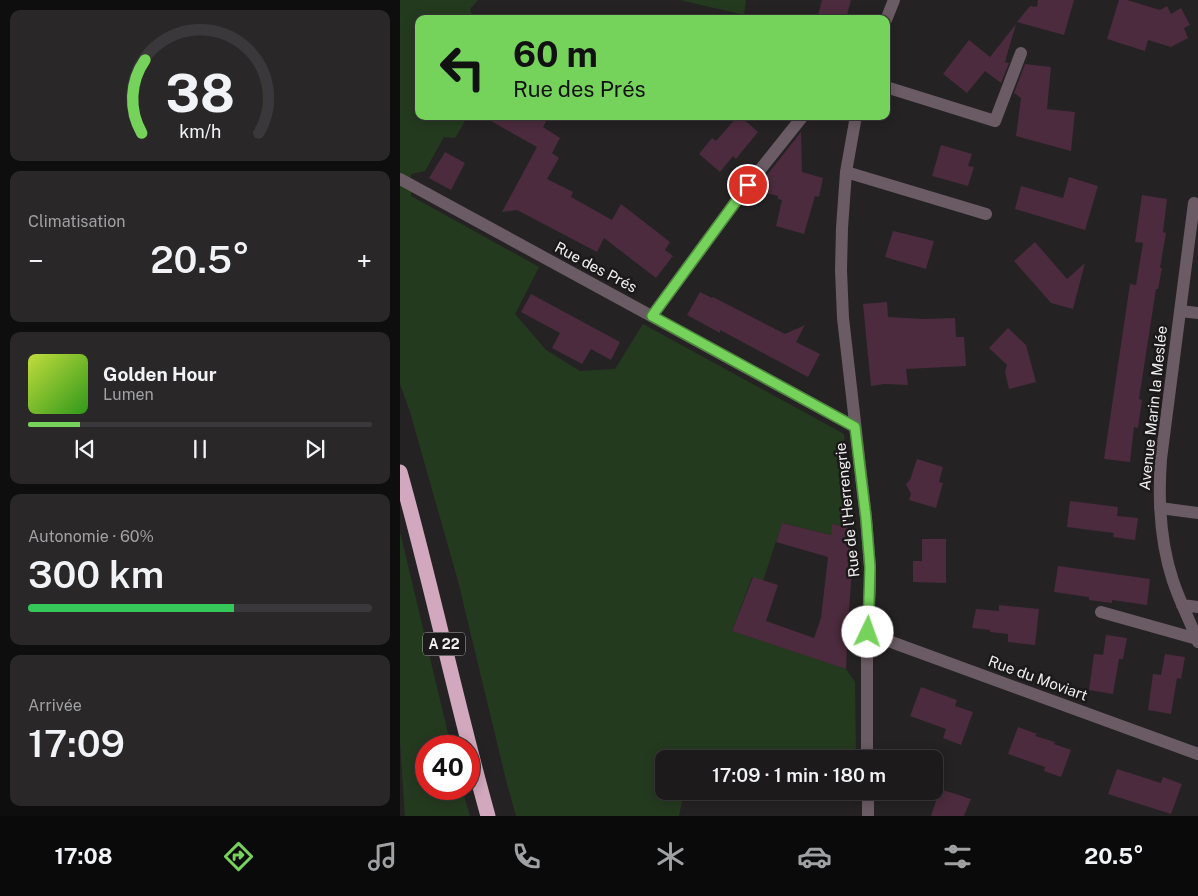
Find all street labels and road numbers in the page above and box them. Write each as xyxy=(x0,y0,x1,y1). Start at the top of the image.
street label: Rue des Prés xyxy=(552,238,640,296)
street label: Avenue Marin la Meslée xyxy=(1136,325,1170,491)
street label: Rue de l'Herrengrie xyxy=(831,442,863,578)
road number: A 22 xyxy=(423,633,465,656)
street label: Rue du Moviart xyxy=(986,652,1090,704)

